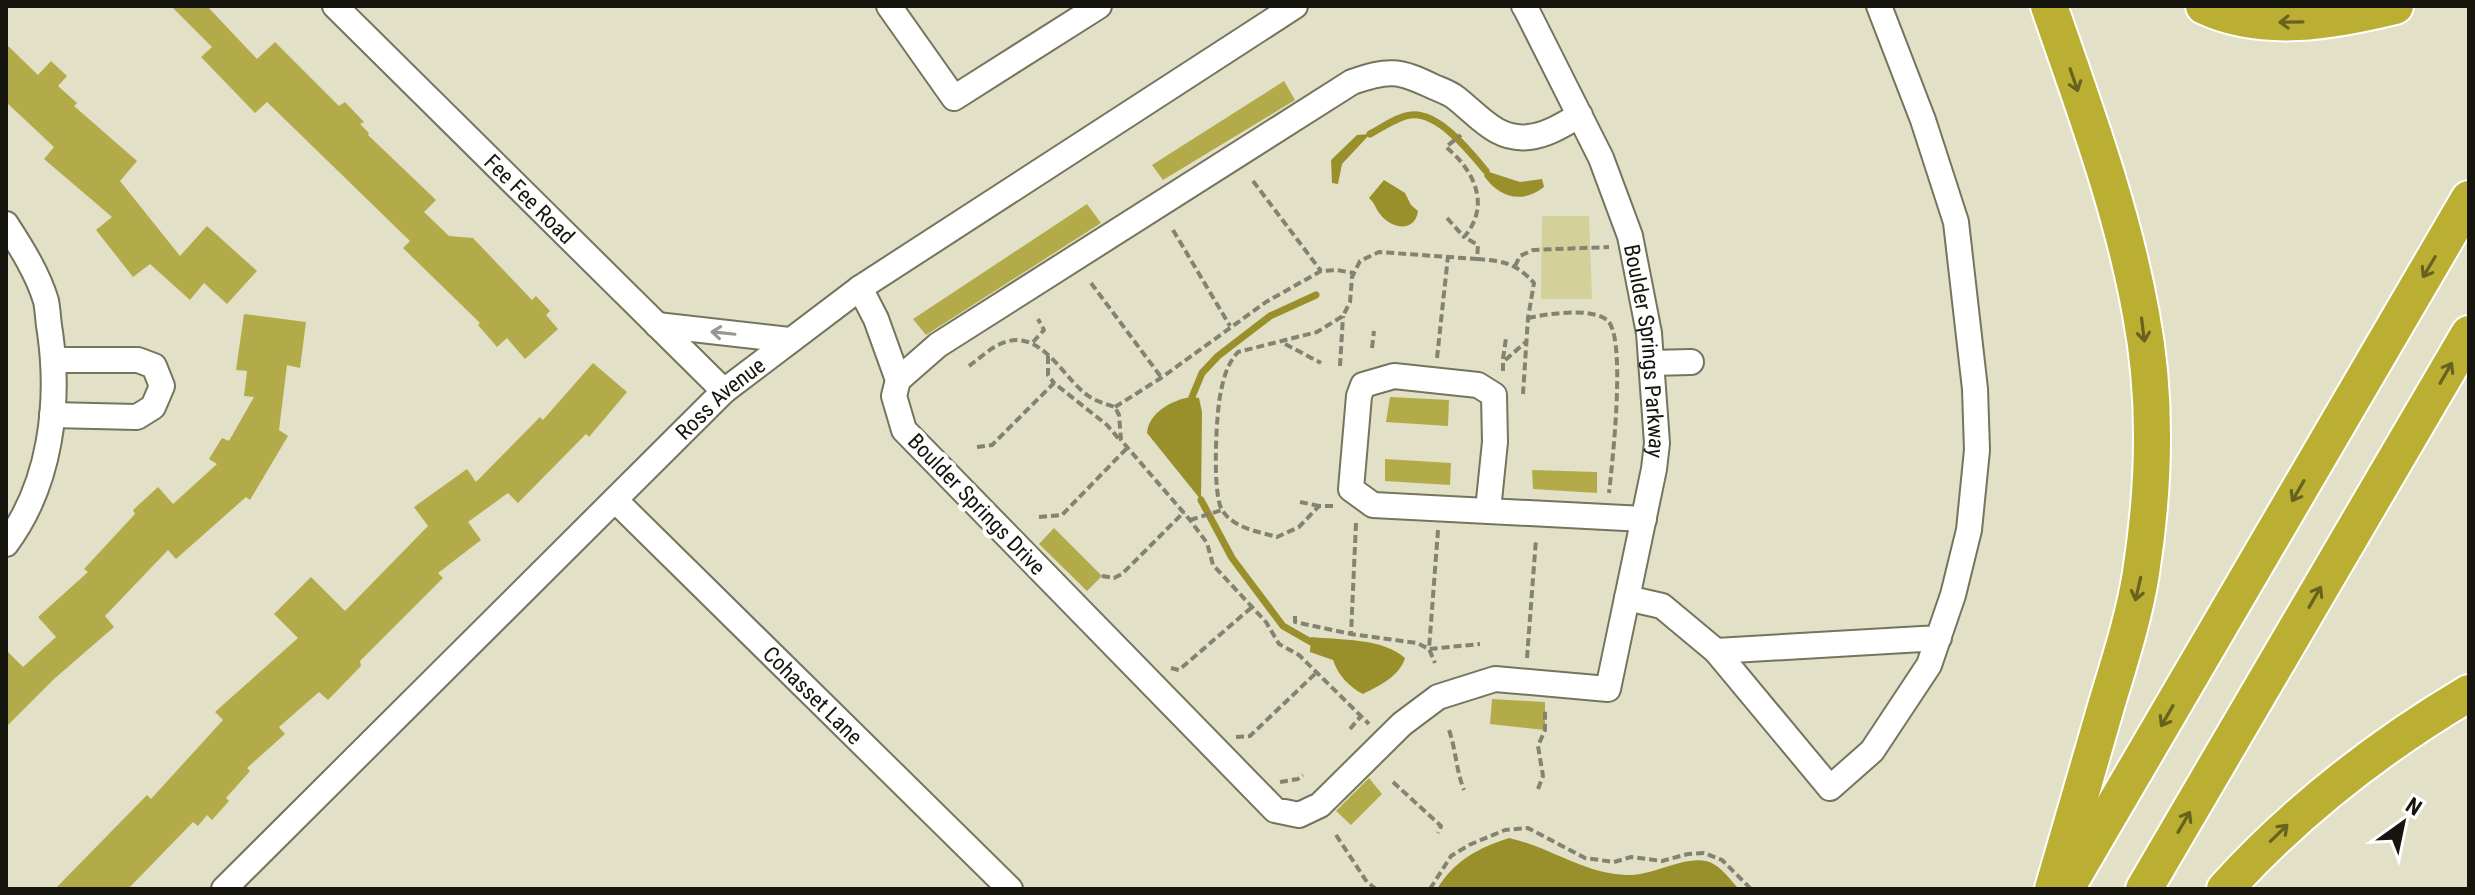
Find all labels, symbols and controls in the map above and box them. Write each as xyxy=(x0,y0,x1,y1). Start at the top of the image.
one-way arrow xyxy=(2278,14,2305,30)
one-way arrow xyxy=(2067,67,2082,92)
street label: Fee Fee Road xyxy=(479,149,580,249)
street label: Boulder Springs Parkway xyxy=(1619,242,1669,459)
one-way arrow xyxy=(2421,255,2437,278)
one-way arrow xyxy=(2136,317,2151,342)
one-way arrow xyxy=(710,325,737,340)
street label: Ross Avenue xyxy=(671,352,770,445)
one-way arrow xyxy=(2438,362,2454,385)
street label: Boulder Springs Drive xyxy=(903,429,1050,580)
one-way arrow xyxy=(2290,479,2306,502)
one-way arrow xyxy=(2129,575,2144,601)
one-way arrow xyxy=(2307,586,2323,609)
street label: Cohasset Lane xyxy=(758,641,867,749)
one-way arrow xyxy=(2159,703,2174,727)
north arrow xyxy=(2363,783,2443,863)
text: N xyxy=(2401,792,2426,821)
one-way arrow xyxy=(2177,810,2192,834)
one-way arrow xyxy=(2269,824,2289,843)

